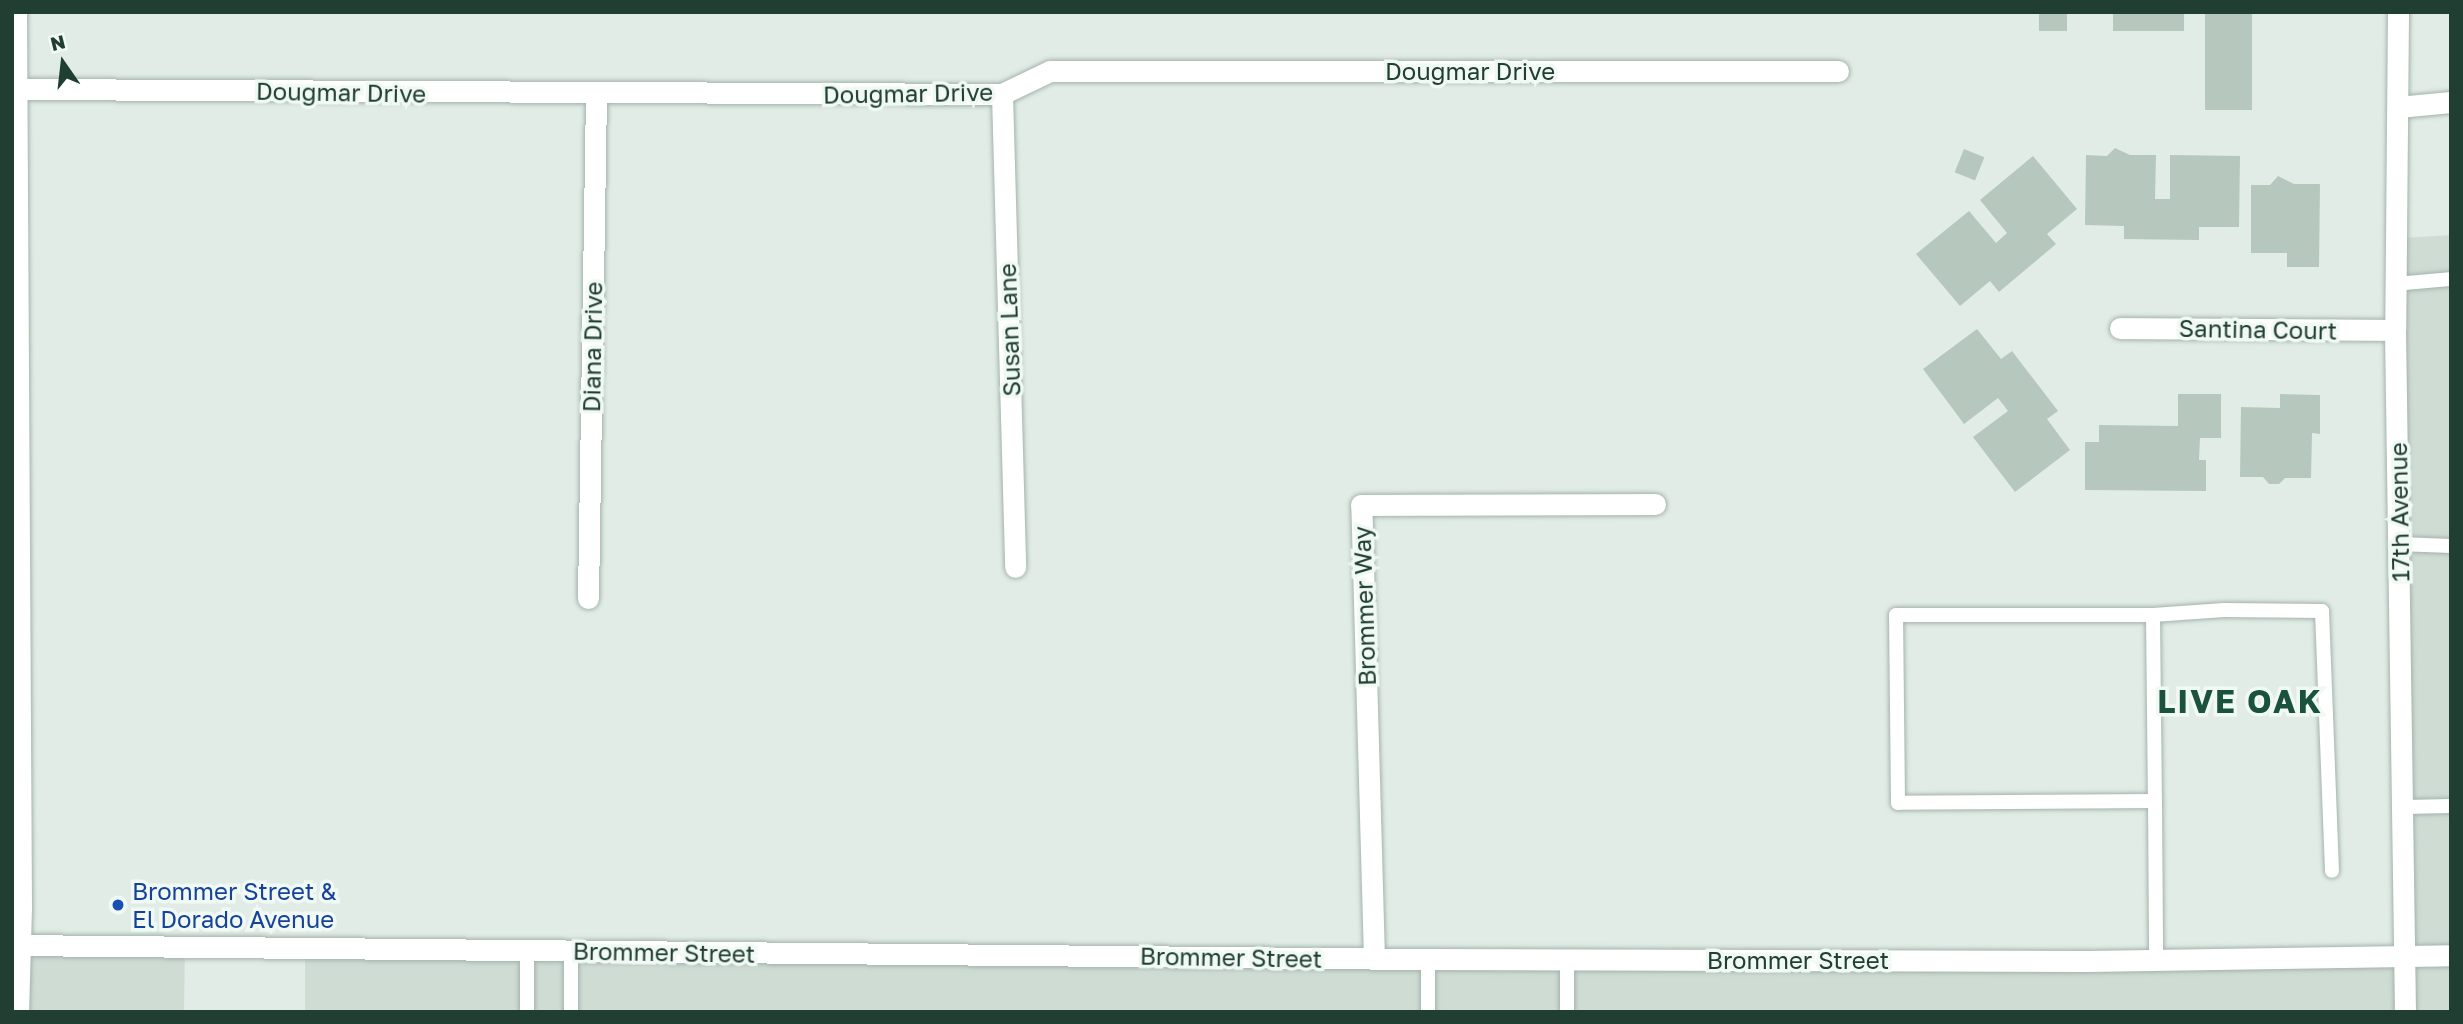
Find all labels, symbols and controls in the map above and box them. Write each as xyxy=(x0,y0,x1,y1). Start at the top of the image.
north arrow xyxy=(28,28,98,98)
text: N xyxy=(48,29,68,55)
street label: Dougmar Drive xyxy=(1385,57,1555,85)
street label: Dougmar Drive xyxy=(256,76,426,108)
street label: Dougmar Drive xyxy=(823,77,993,109)
street label: Susan Lane xyxy=(992,263,1026,397)
street label: Diana Drive xyxy=(576,281,608,413)
street label: Santina Court xyxy=(2179,313,2337,345)
street label: 17th Avenue xyxy=(2383,442,2415,582)
street label: Brommer Way xyxy=(1347,526,1381,686)
district label: LIVE OAK xyxy=(2158,682,2322,720)
place label: Brommer Street & El Dorado Avenue xyxy=(132,877,336,933)
marker: Brommer Street & El Dorado Avenue xyxy=(110,897,126,913)
street label: Brommer Street xyxy=(573,936,755,968)
street label: Brommer Street xyxy=(1140,941,1322,973)
street label: Brommer Street xyxy=(1707,946,1889,974)

